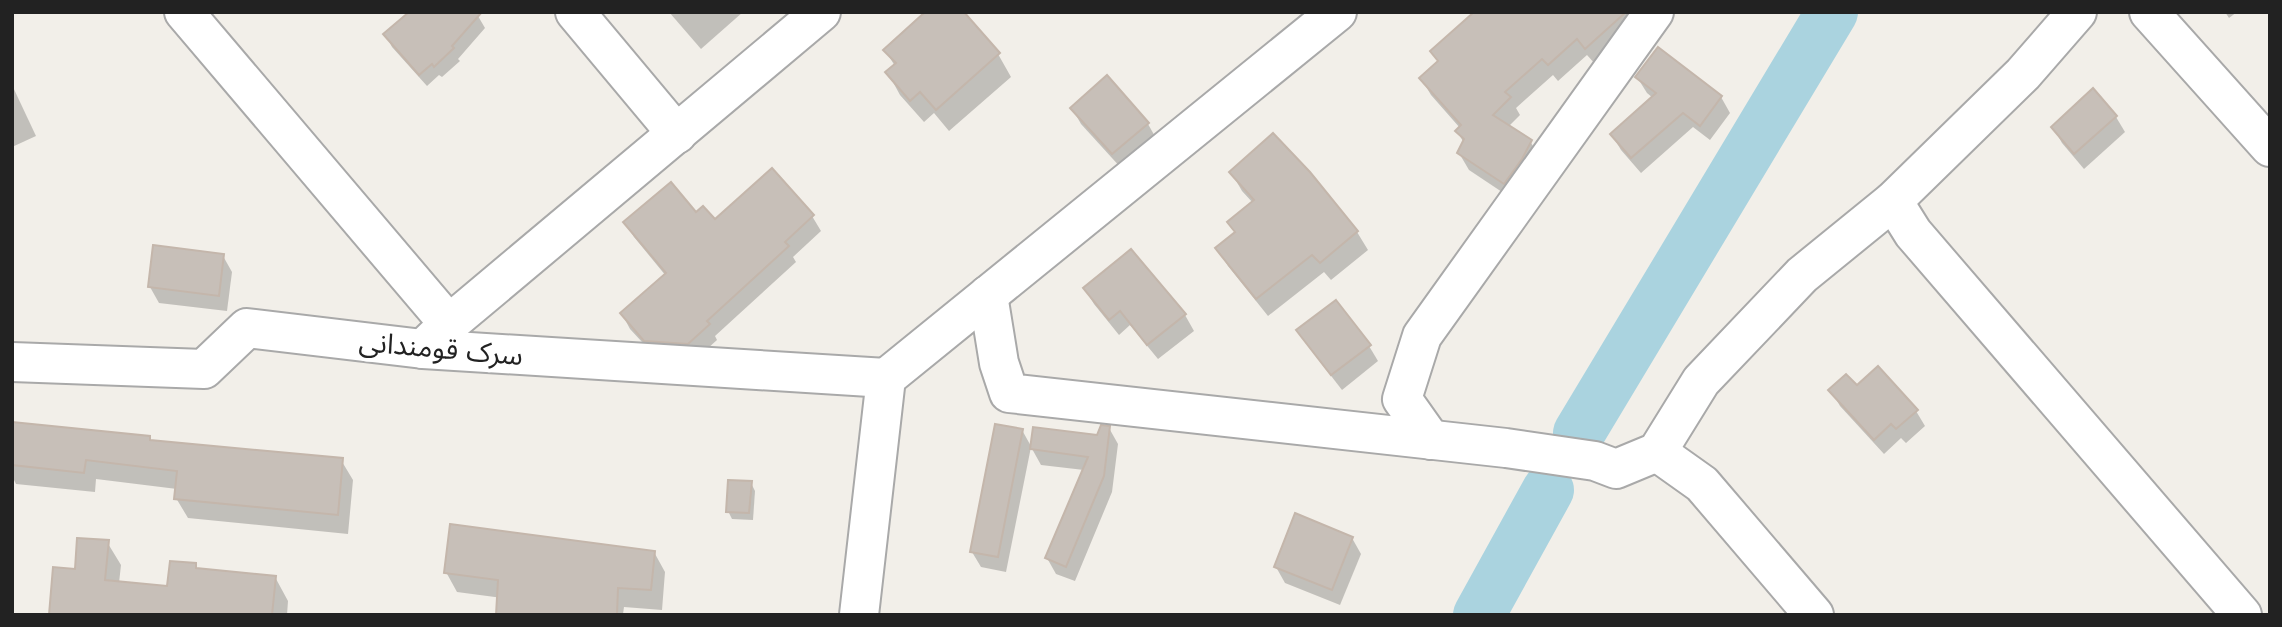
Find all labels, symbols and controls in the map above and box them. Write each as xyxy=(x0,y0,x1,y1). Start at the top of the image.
street label: سرک قومندانی xyxy=(357,321,525,376)

